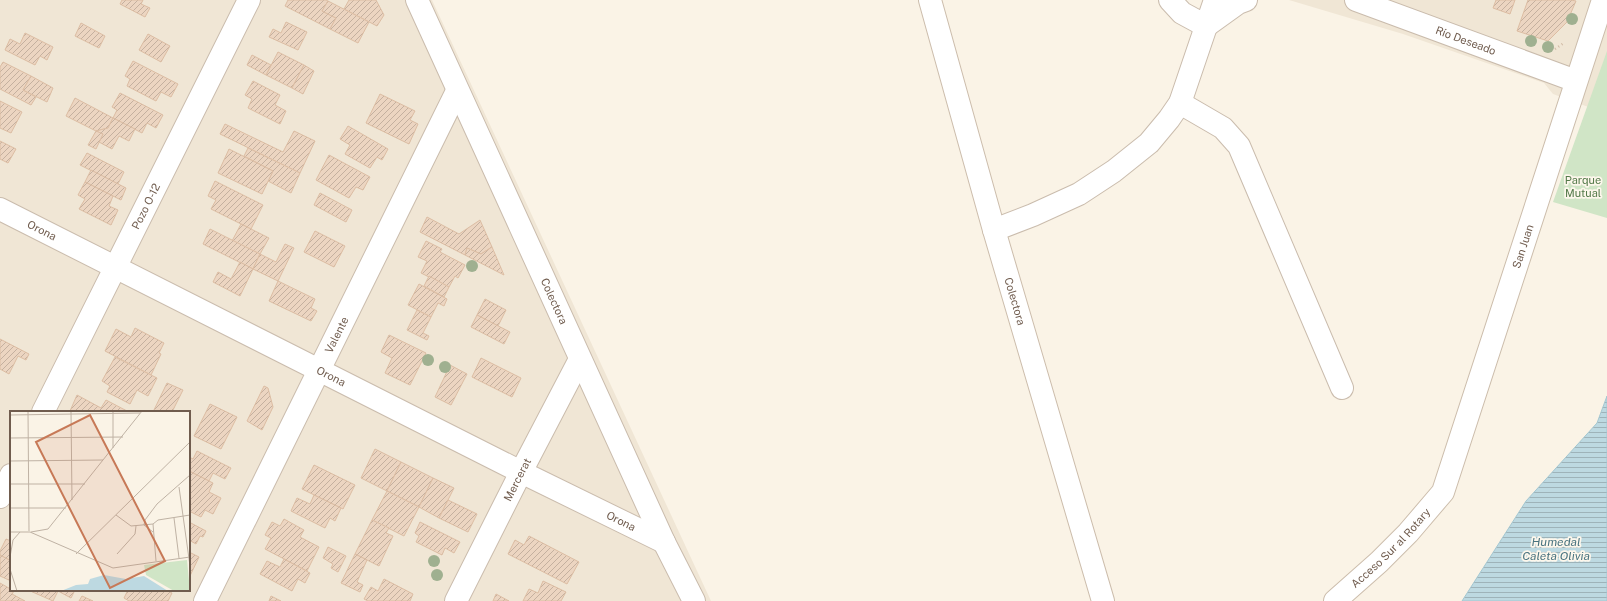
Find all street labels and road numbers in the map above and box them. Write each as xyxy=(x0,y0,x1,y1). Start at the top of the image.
street label: Río Deseado xyxy=(1434,24,1498,57)
street label: Pozo O-12 xyxy=(129,181,163,231)
street label: Orona xyxy=(25,218,58,242)
street label: San Juan xyxy=(1510,223,1536,270)
street label: Colectora xyxy=(539,276,570,326)
street label: Colectora xyxy=(1002,276,1028,327)
street label: Valente xyxy=(323,315,351,355)
street label: Orona xyxy=(315,364,348,389)
street label: Mercerat xyxy=(501,456,533,503)
street label: Acceso Sur al Rotary xyxy=(1349,506,1433,590)
street label: Orona xyxy=(605,509,638,533)

